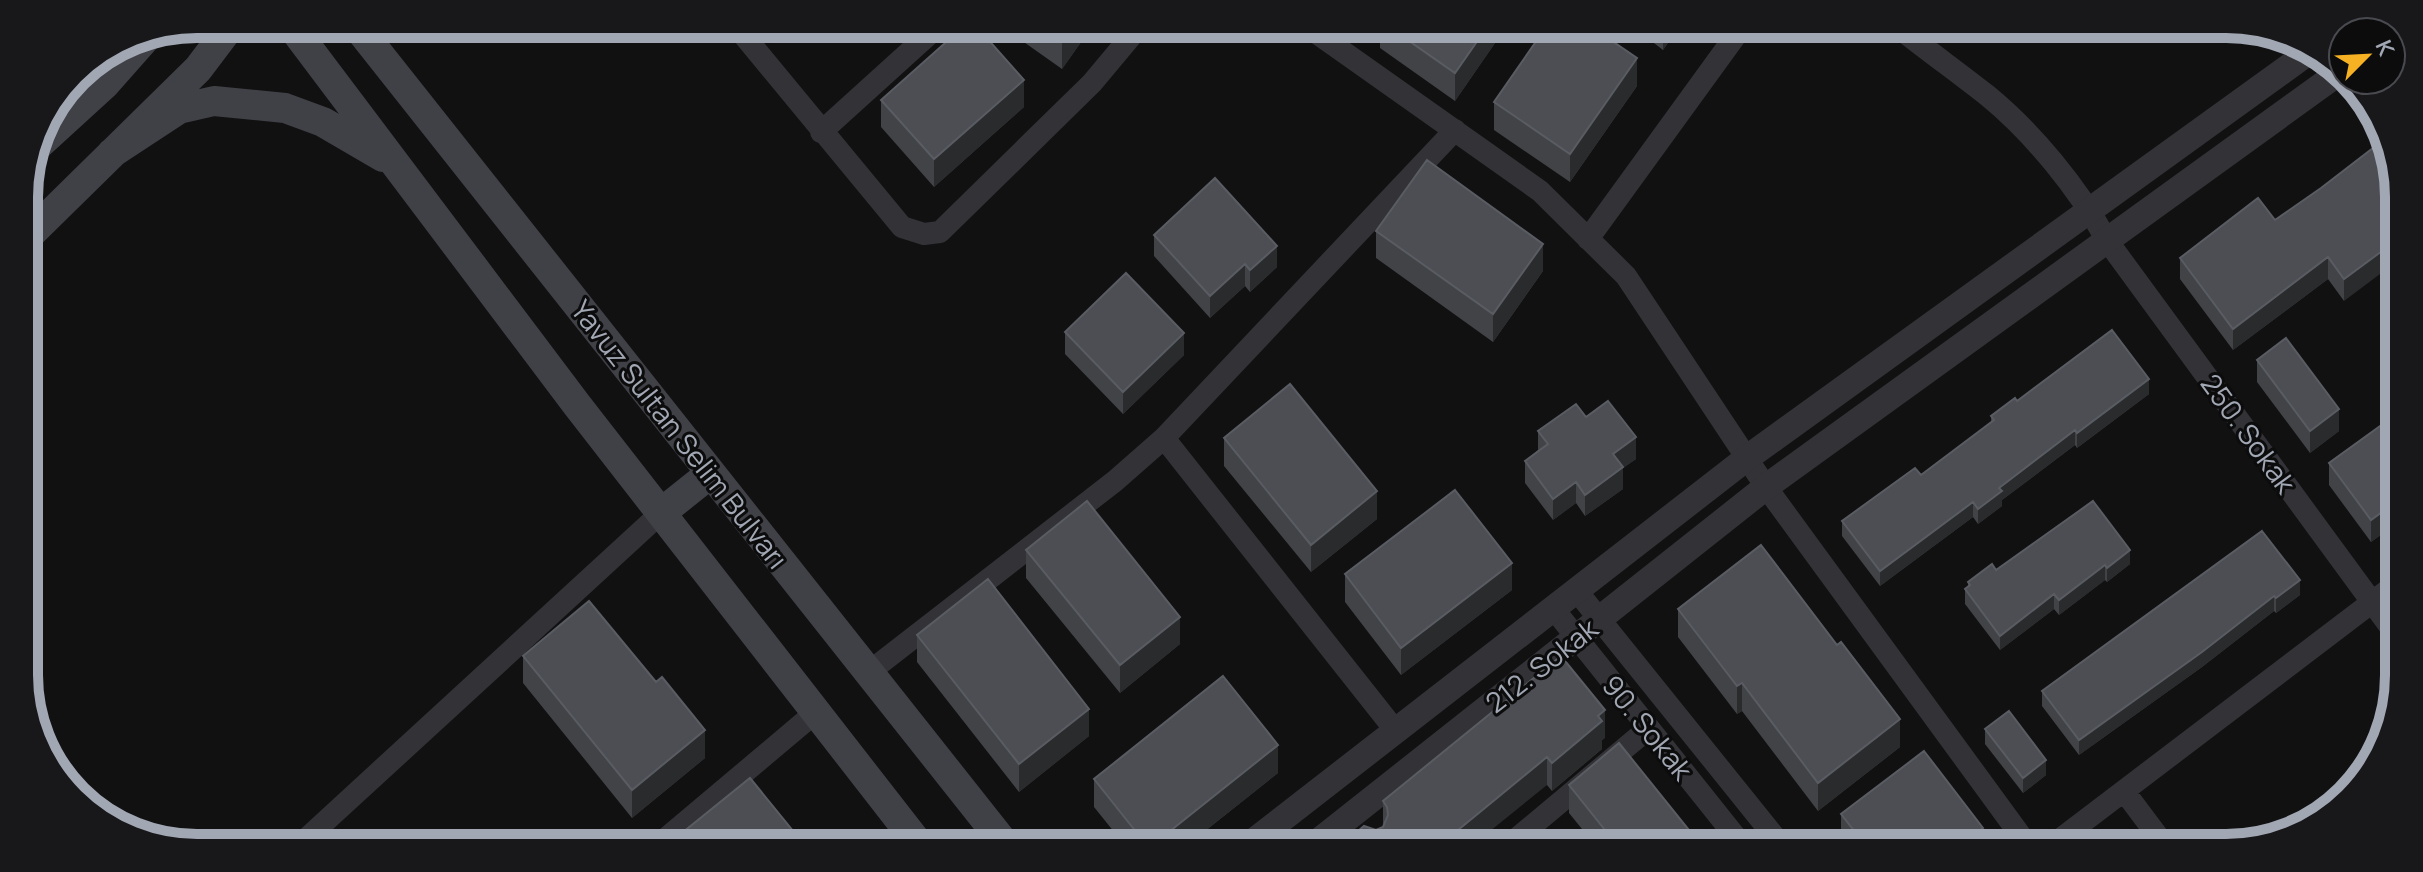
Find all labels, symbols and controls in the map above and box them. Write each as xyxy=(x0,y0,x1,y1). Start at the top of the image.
north arrow xyxy=(2327,16,2407,96)
text: K xyxy=(2369,35,2402,61)
street label: Yavuz Sultan Selim Bulvarı xyxy=(563,292,797,576)
street label: 250. Sokak xyxy=(2193,366,2306,501)
street label: 212. Sokak xyxy=(1477,609,1606,721)
street label: 90. Sokak xyxy=(1594,667,1703,788)

